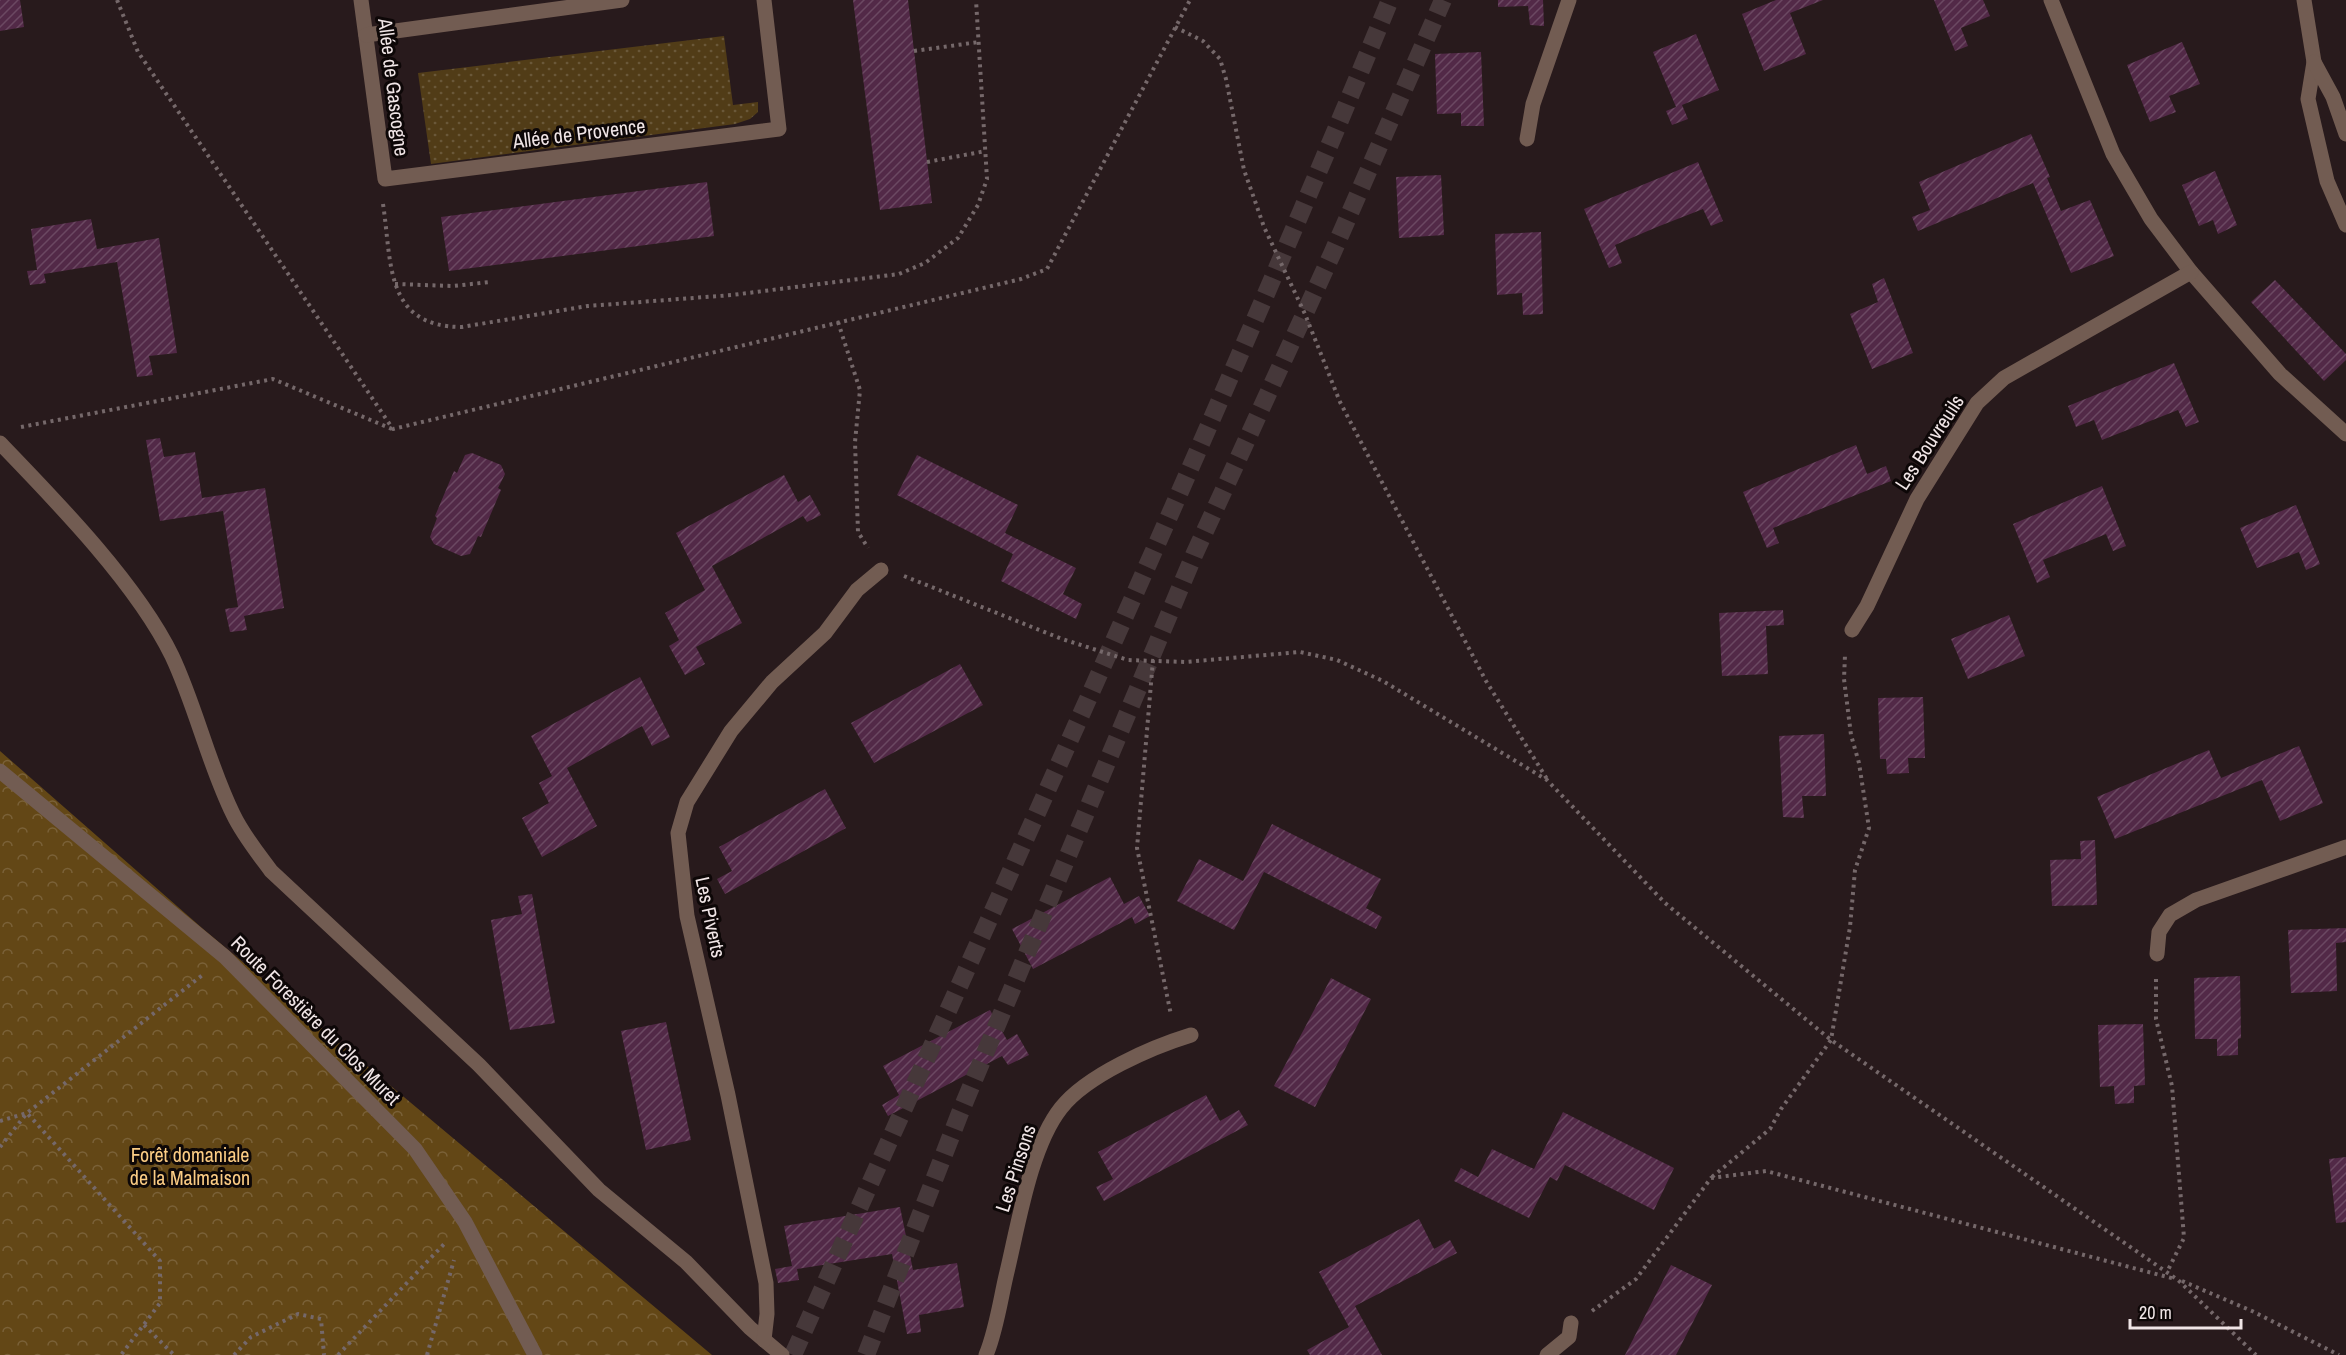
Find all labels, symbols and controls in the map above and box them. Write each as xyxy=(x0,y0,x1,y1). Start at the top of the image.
street label: Allée de Gascogne xyxy=(372,16,416,157)
street label: Allée de Provence xyxy=(510,111,647,155)
street label: Les Bouvreuils xyxy=(1888,389,1970,495)
street label: Les Piverts xyxy=(689,874,733,960)
street label: Route Forestière du Clos Muret xyxy=(226,930,407,1111)
street label: Les Pinsons xyxy=(988,1121,1042,1215)
park label: Forêt domaniale de la Malmaison xyxy=(130,1141,250,1191)
scale bar xyxy=(2130,1292,2241,1330)
text: 20 m xyxy=(2139,1300,2172,1325)

